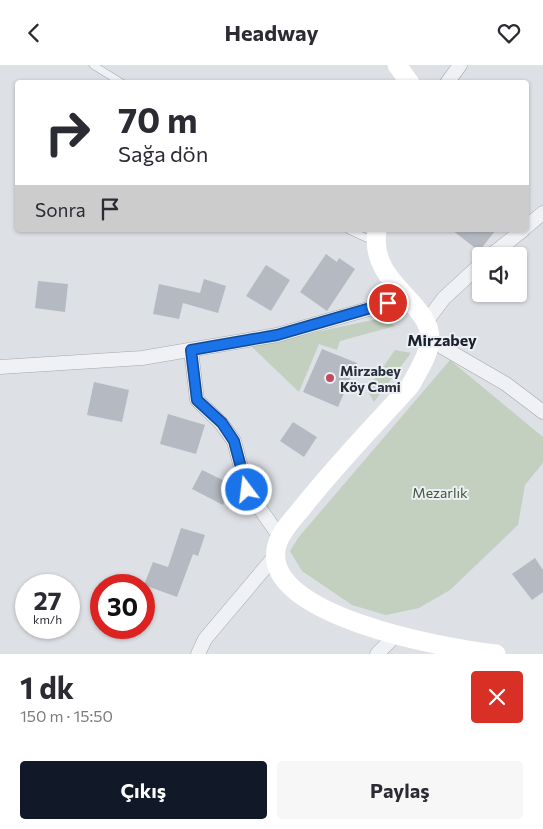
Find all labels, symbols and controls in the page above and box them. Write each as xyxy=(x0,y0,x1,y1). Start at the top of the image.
icon: back xyxy=(20,19,48,47)
text: Headway xyxy=(225,19,318,46)
icon: heart xyxy=(495,19,523,47)
text: 70 m xyxy=(118,97,198,140)
icon: right xyxy=(35,100,100,165)
text: Sağa dön xyxy=(118,140,208,167)
icon: arrive xyxy=(96,195,124,223)
text: Sonra xyxy=(35,198,86,221)
map controls xyxy=(472,247,527,302)
button: sound xyxy=(472,247,527,302)
pin xyxy=(367,282,409,324)
icon: arrive xyxy=(374,289,402,317)
district label: Mirzabey xyxy=(407,330,477,349)
place label: Mirzabey Köy Cami xyxy=(340,362,401,395)
marker: Mirzabey Köy Cami xyxy=(324,372,336,384)
position arrow xyxy=(220,463,272,515)
park label: Mezarlık xyxy=(412,484,468,501)
speed limit sign: 30 xyxy=(90,574,155,639)
text: 27 xyxy=(34,585,61,615)
text: km/h xyxy=(33,612,62,626)
text: 1 dk xyxy=(20,668,74,705)
button: close xyxy=(471,671,523,723)
text: 150 m · 15:50 xyxy=(20,706,113,725)
button: Çıkış xyxy=(20,761,267,819)
button: Paylaş xyxy=(277,761,523,819)

